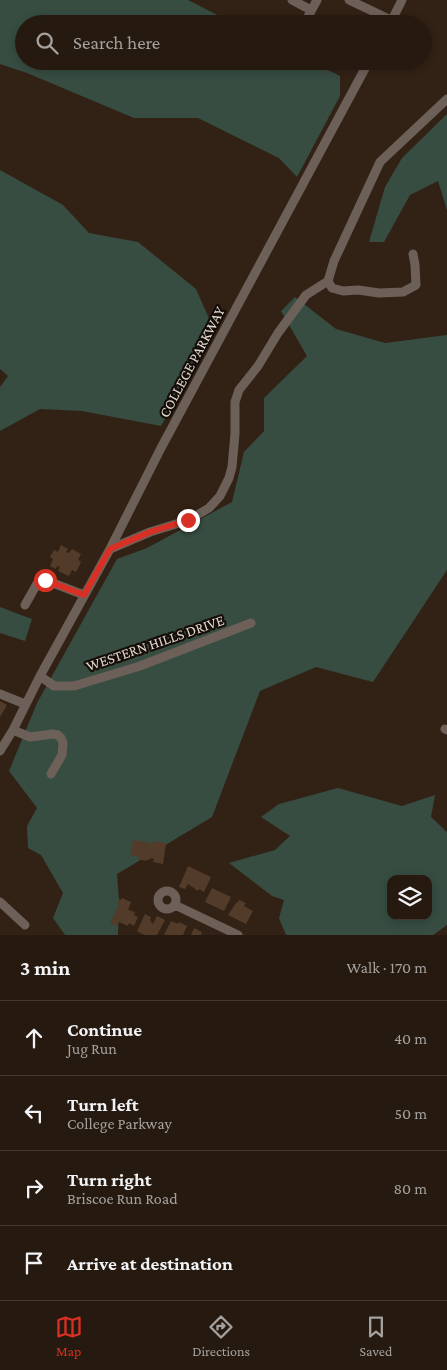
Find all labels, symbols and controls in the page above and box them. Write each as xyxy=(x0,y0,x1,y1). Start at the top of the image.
search box xyxy=(15,15,432,70)
icon: search xyxy=(33,29,61,57)
text: Search here xyxy=(73,32,160,53)
street label: COLLEGE PARKWAY xyxy=(156,304,228,420)
route end xyxy=(177,509,200,532)
route start xyxy=(34,569,57,592)
street label: WESTERN HILLS DRIVE xyxy=(84,612,226,674)
map controls xyxy=(387,875,432,920)
button: layers xyxy=(387,875,432,920)
text: 3 min xyxy=(20,956,70,980)
text: Walk · 170 m xyxy=(347,959,427,976)
text: Continue xyxy=(67,1019,142,1040)
icon: ahead xyxy=(20,1024,48,1052)
text: 40 m xyxy=(394,1030,427,1047)
text: Jug Run xyxy=(67,1040,117,1057)
text: Turn left xyxy=(67,1094,139,1115)
icon: left xyxy=(20,1099,48,1127)
text: 50 m xyxy=(395,1105,427,1122)
text: College Parkway xyxy=(67,1115,172,1132)
text: Turn right xyxy=(67,1169,152,1190)
icon: right xyxy=(20,1174,48,1202)
text: 80 m xyxy=(393,1180,427,1197)
text: Briscoe Run Road xyxy=(67,1190,178,1207)
icon: arrive xyxy=(20,1249,48,1277)
text: Arrive at destination xyxy=(67,1253,233,1274)
tab: Map xyxy=(55,1313,83,1359)
tab: Directions xyxy=(192,1313,250,1359)
tab: Saved xyxy=(359,1313,392,1359)

